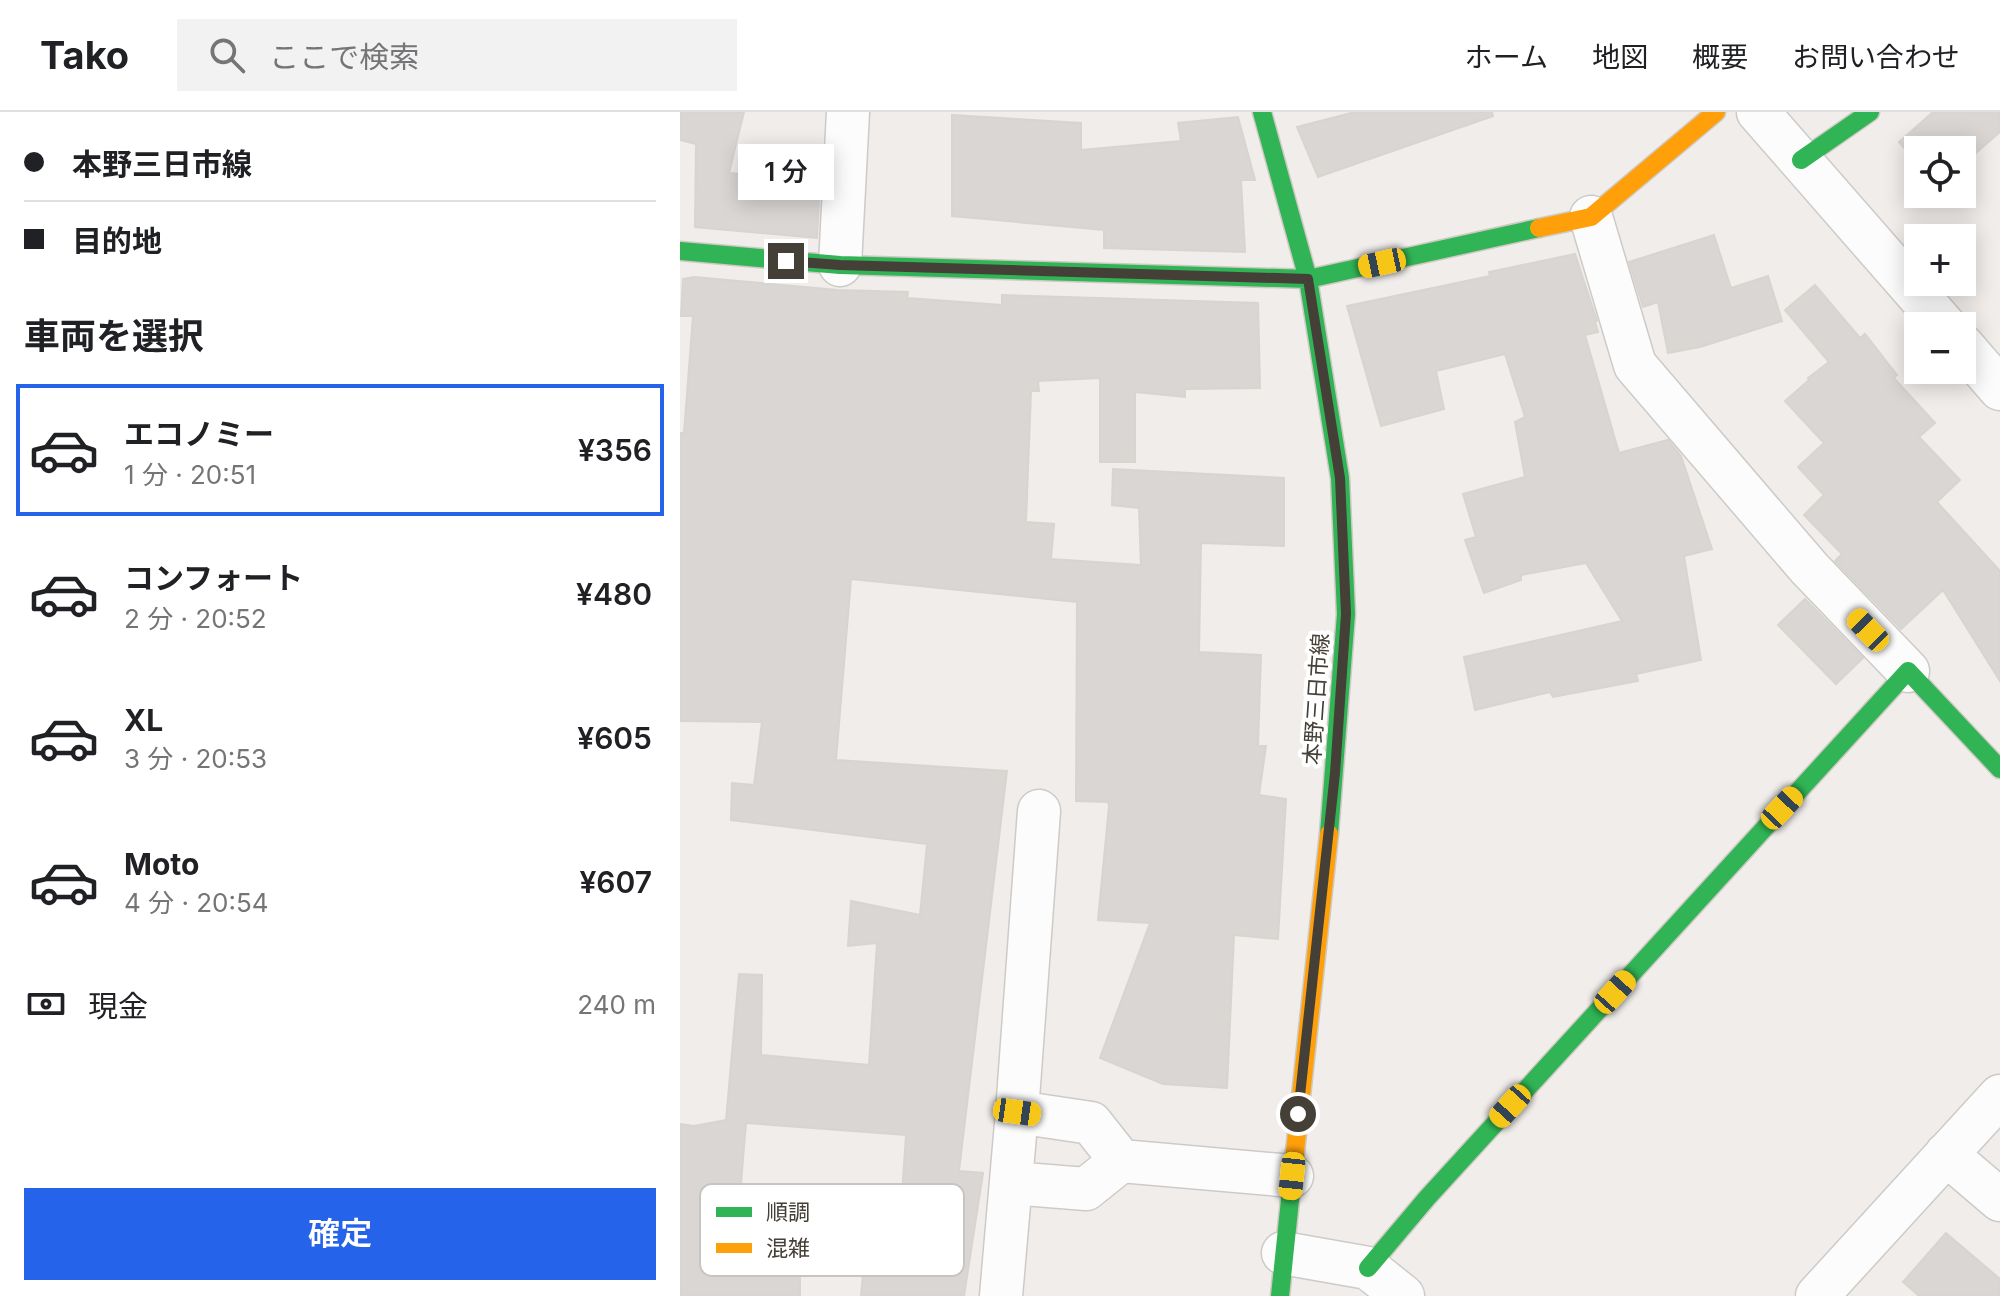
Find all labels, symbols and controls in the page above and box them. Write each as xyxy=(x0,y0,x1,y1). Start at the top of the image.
search box xyxy=(177,19,737,91)
text: Tako xyxy=(40,32,129,78)
icon: search xyxy=(205,33,249,77)
text: ここで検索 xyxy=(269,39,419,75)
text: ホーム xyxy=(1465,40,1548,74)
text: 地図 xyxy=(1592,40,1648,74)
text: 概要 xyxy=(1692,40,1748,74)
text: お問い合わせ xyxy=(1792,40,1960,74)
map controls xyxy=(1904,136,1976,384)
button: locate xyxy=(1904,136,1976,208)
callout: 1 分 xyxy=(738,145,834,201)
text: 本野三日市線 xyxy=(72,146,252,182)
text: 1 分 xyxy=(764,156,808,187)
text: 目的地 xyxy=(72,223,162,259)
button: + xyxy=(1904,224,1976,296)
route end xyxy=(768,243,804,279)
car xyxy=(1356,246,1408,280)
button: − xyxy=(1904,312,1976,384)
text: 車両を選択 xyxy=(24,314,204,358)
icon: car xyxy=(28,414,100,486)
text: エコノミー xyxy=(124,416,274,452)
text: ¥356 xyxy=(578,432,652,468)
text: 1 分 · 20:51 xyxy=(124,459,256,490)
icon: car xyxy=(28,558,100,630)
text: コンフォート xyxy=(124,560,303,596)
text: ¥480 xyxy=(576,576,652,612)
text: 2 分 · 20:52 xyxy=(124,603,267,634)
car xyxy=(1843,604,1893,656)
street label: 本野三日市線 xyxy=(1298,632,1334,766)
icon: car xyxy=(28,702,100,774)
text: XL xyxy=(124,702,163,738)
text: ¥605 xyxy=(577,720,652,756)
text: 3 分 · 20:53 xyxy=(124,743,267,774)
car xyxy=(1757,782,1807,834)
icon: car xyxy=(28,846,100,918)
text: Moto xyxy=(124,846,199,882)
text: ¥607 xyxy=(579,864,652,900)
text: 4 分 · 20:54 xyxy=(124,887,269,918)
car xyxy=(1590,966,1640,1018)
icon: cash xyxy=(24,982,68,1026)
text: 現金 xyxy=(88,988,148,1024)
text: 240 m xyxy=(577,989,656,1020)
car xyxy=(1485,1080,1535,1132)
route start xyxy=(1280,1096,1316,1132)
car xyxy=(992,1097,1042,1127)
car xyxy=(1278,1151,1306,1201)
legend xyxy=(700,1184,964,1276)
button: 確定 xyxy=(24,1188,656,1280)
text: 順調 xyxy=(766,1199,810,1225)
text: 混雑 xyxy=(766,1235,810,1261)

